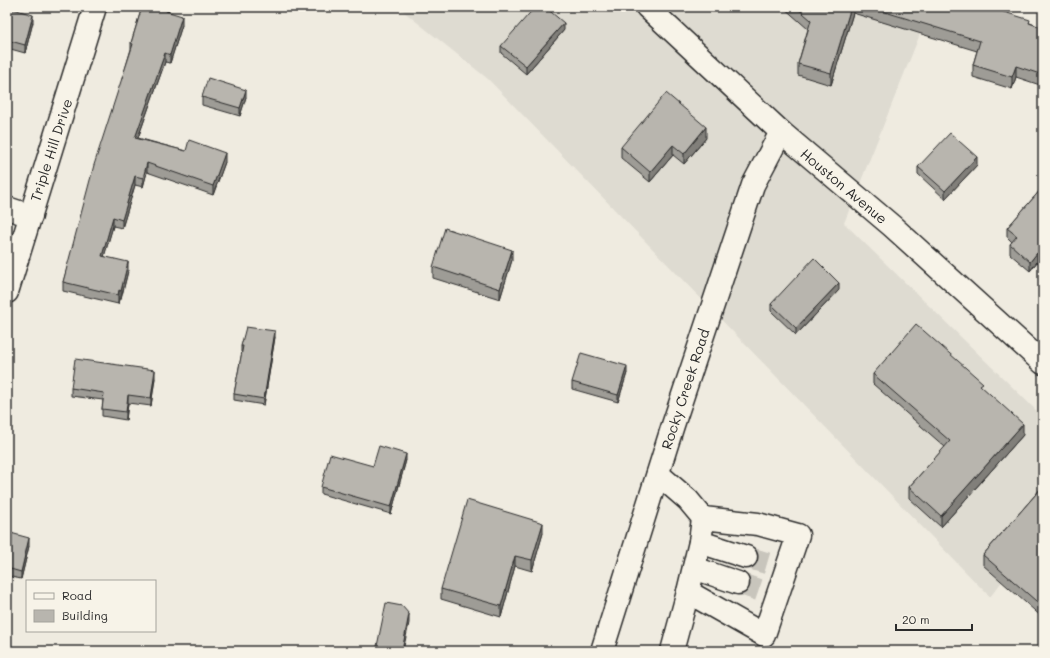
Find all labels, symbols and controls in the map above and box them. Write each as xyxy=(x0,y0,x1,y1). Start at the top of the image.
street label: Triple Hill Drive xyxy=(25,96,77,204)
street label: Houston Avenue xyxy=(797,144,891,228)
street label: Rocky Creek Road xyxy=(657,326,714,452)
legend xyxy=(26,580,156,632)
text: Road xyxy=(62,587,92,603)
scale bar xyxy=(896,606,972,632)
text: Building xyxy=(62,607,108,623)
text: 20 m xyxy=(902,611,930,627)

